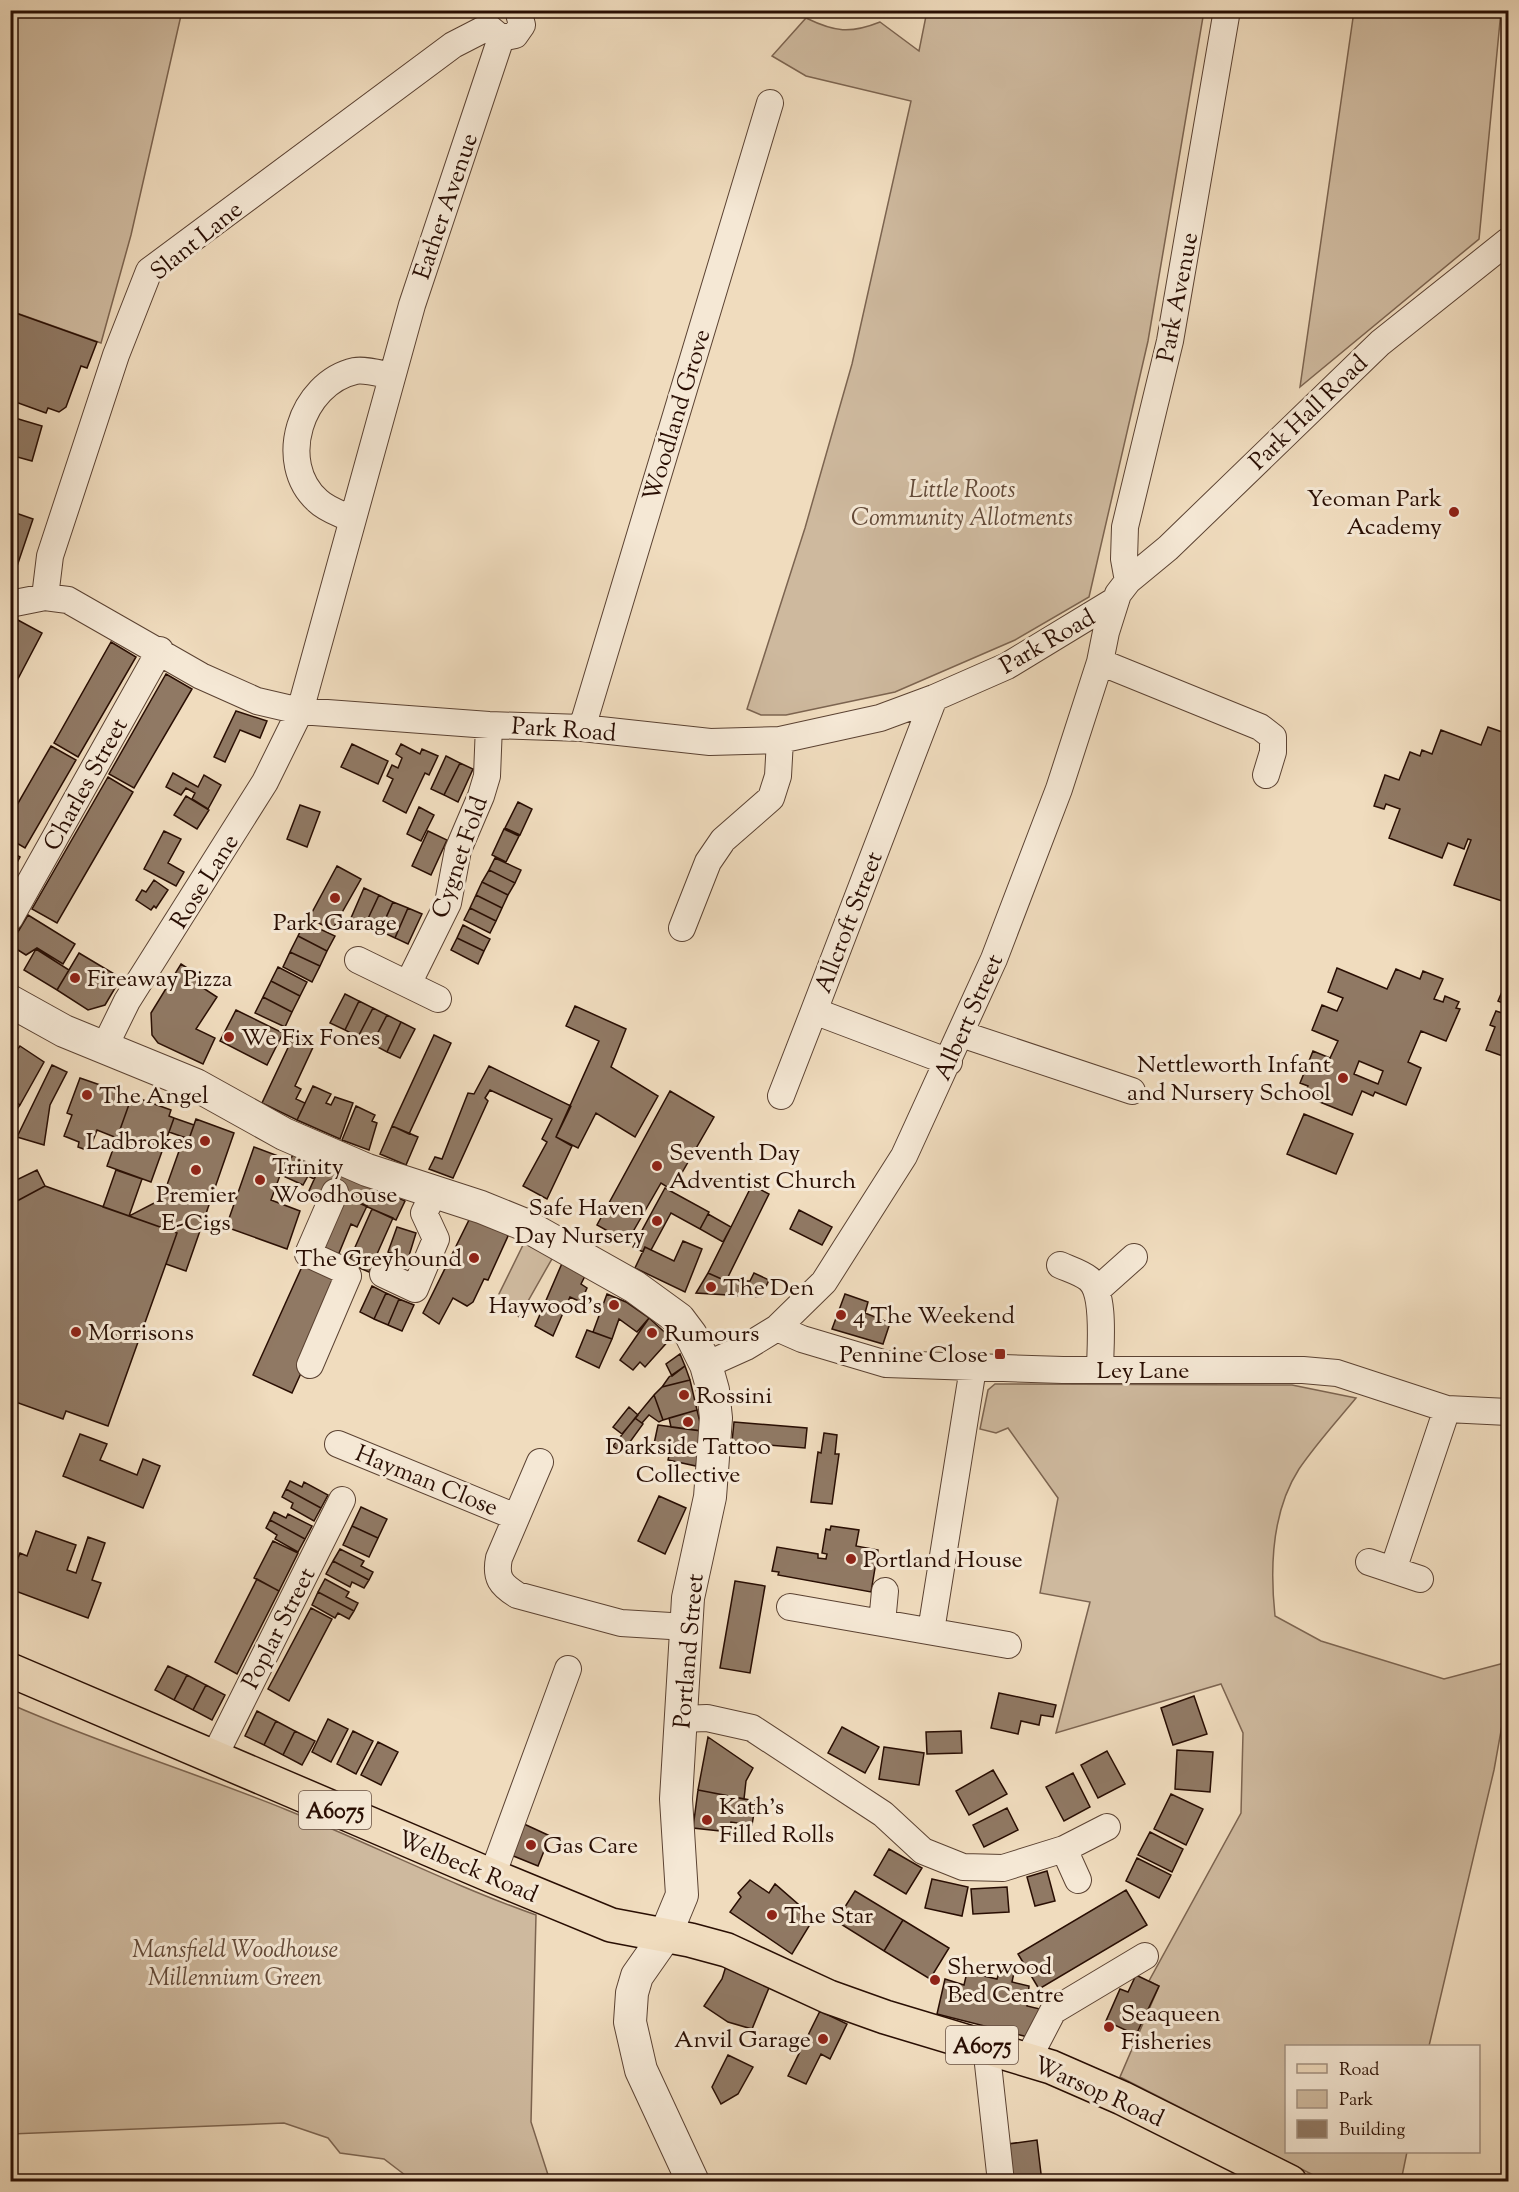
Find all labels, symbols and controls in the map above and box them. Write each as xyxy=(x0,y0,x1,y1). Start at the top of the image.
street label: Eather Avenue xyxy=(406,129,488,284)
street label: Slant Lane xyxy=(144,194,251,289)
street label: Park Avenue xyxy=(1150,230,1208,365)
street label: Woodland Grove xyxy=(636,325,720,506)
street label: Park Hall Road xyxy=(1242,348,1377,479)
park label: Little Roots Community Allotments xyxy=(851,474,1073,536)
place label: Yeoman Park Academy xyxy=(1307,483,1442,545)
marker: Yeoman Park Academy xyxy=(1447,505,1461,519)
street label: Park Road xyxy=(994,602,1102,684)
street label: Park Road xyxy=(510,710,618,752)
street label: Charles Street xyxy=(36,712,137,858)
street label: Cygnet Fold xyxy=(424,792,498,923)
street label: Rose Lane xyxy=(163,828,248,936)
street label: Allcroft Street xyxy=(807,847,892,998)
marker: Park Garage xyxy=(328,891,342,905)
place label: Park Garage xyxy=(273,907,397,941)
street label: Albert Street xyxy=(927,949,1013,1086)
place label: Fireaway Pizza xyxy=(87,963,233,997)
marker: Fireaway Pizza xyxy=(68,971,82,985)
place label: We Fix Fones xyxy=(241,1022,380,1056)
marker: We Fix Fones xyxy=(222,1030,236,1044)
place label: Nettleworth Infant and Nursery School xyxy=(1127,1049,1331,1111)
marker: Nettleworth Infant and Nursery School xyxy=(1336,1071,1350,1085)
place label: The Angel xyxy=(99,1080,209,1114)
marker: The Angel xyxy=(80,1088,94,1102)
place label: Ladbrokes xyxy=(86,1126,193,1160)
marker: Ladbrokes xyxy=(198,1134,212,1148)
place label: Seventh Day Adventist Church xyxy=(669,1137,856,1199)
place label: Trinity Woodhouse xyxy=(272,1151,398,1213)
marker: Seventh Day Adventist Church xyxy=(650,1159,664,1173)
marker: Premier E-Cigs xyxy=(189,1163,203,1177)
marker: Trinity Woodhouse xyxy=(253,1173,267,1187)
place label: Premier E-Cigs xyxy=(156,1179,236,1241)
place label: Safe Haven Day Nursery xyxy=(515,1192,645,1254)
marker: Safe Haven Day Nursery xyxy=(650,1214,664,1228)
place label: The Greyhound xyxy=(295,1243,462,1277)
marker: The Greyhound xyxy=(467,1251,481,1265)
place label: The Den xyxy=(723,1272,814,1306)
marker: The Den xyxy=(704,1280,718,1294)
place label: Haywood's xyxy=(488,1290,602,1324)
marker: Haywood's xyxy=(607,1298,621,1312)
place label: 4 The Weekend xyxy=(853,1300,1016,1334)
marker: 4 The Weekend xyxy=(834,1308,848,1322)
place label: Morrisons xyxy=(88,1317,194,1351)
place label: Rumours xyxy=(664,1318,759,1352)
marker: Morrisons xyxy=(69,1325,83,1339)
marker: Rumours xyxy=(645,1326,659,1340)
place label: Pennine Close xyxy=(839,1339,988,1373)
marker: Pennine Close xyxy=(993,1347,1007,1361)
street label: Ley Lane xyxy=(1096,1355,1190,1389)
place label: Rossini xyxy=(696,1380,773,1414)
marker: Rossini xyxy=(677,1388,691,1402)
marker: Darkside Tattoo Collective xyxy=(681,1415,695,1429)
place label: Darkside Tattoo Collective xyxy=(605,1431,771,1493)
street label: Hayman Close xyxy=(350,1438,503,1526)
place label: Portland House xyxy=(863,1544,1023,1578)
marker: Portland House xyxy=(844,1552,858,1566)
street label: Poplar Street xyxy=(235,1562,325,1695)
street label: Portland Street xyxy=(666,1572,714,1730)
road number: A6075 xyxy=(299,1791,371,1829)
place label: Kath's Filled Rolls xyxy=(719,1791,834,1853)
marker: Kath's Filled Rolls xyxy=(700,1813,714,1827)
street label: Welbeck Road xyxy=(392,1823,543,1913)
place label: Gas Care xyxy=(543,1830,638,1864)
marker: Gas Care xyxy=(524,1838,538,1852)
place label: The Star xyxy=(784,1900,873,1934)
marker: The Star xyxy=(765,1908,779,1922)
park label: Mansfield Woodhouse Millennium Green xyxy=(132,1934,338,1996)
place label: Sherwood Bed Centre xyxy=(947,1951,1064,2013)
marker: Sherwood Bed Centre xyxy=(928,1973,942,1987)
place label: Seaqueen Fisheries xyxy=(1121,1998,1221,2060)
marker: Seaqueen Fisheries xyxy=(1102,2020,1116,2034)
place label: Anvil Garage xyxy=(674,2024,811,2058)
road number: A6075 xyxy=(946,2026,1018,2064)
marker: Anvil Garage xyxy=(816,2032,830,2046)
legend xyxy=(1285,2045,1480,2153)
street label: Warsop Road xyxy=(1027,2049,1169,2137)
text: Road xyxy=(1339,2058,1379,2084)
text: Park xyxy=(1339,2088,1374,2114)
text: Building xyxy=(1339,2118,1405,2144)

